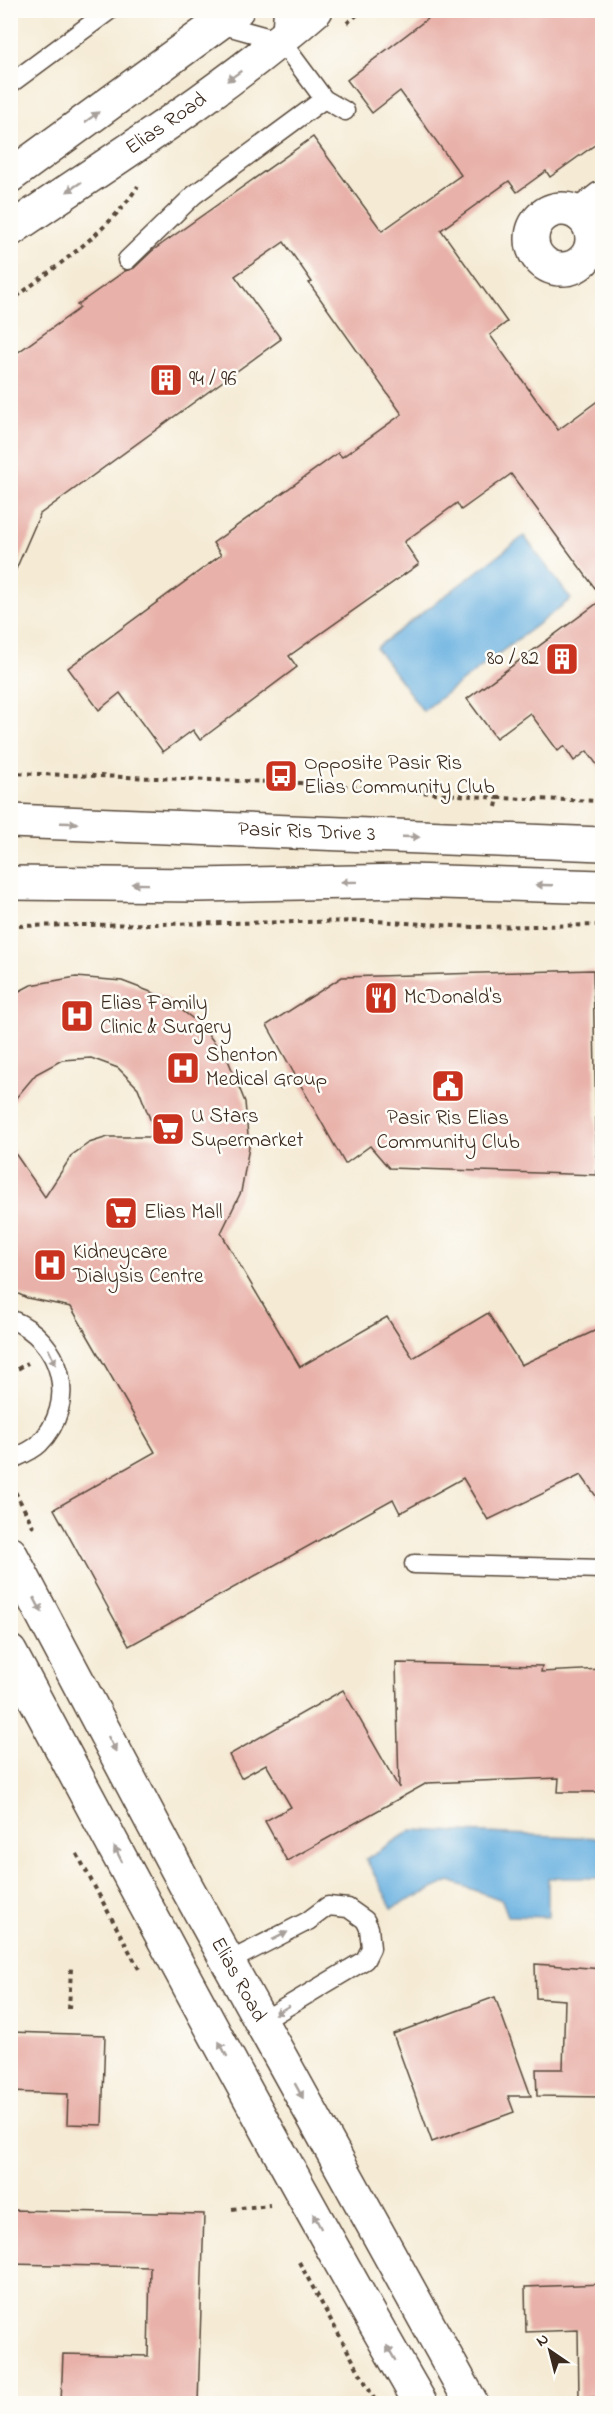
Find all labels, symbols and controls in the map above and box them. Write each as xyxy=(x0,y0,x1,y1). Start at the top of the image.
one-way arrow xyxy=(226,69,241,81)
street label: Elias Road xyxy=(120,85,214,163)
one-way arrow xyxy=(83,111,99,123)
one-way arrow xyxy=(66,181,82,192)
building icon: 94 / 96 xyxy=(148,362,184,398)
place label: 94 / 96 xyxy=(189,365,237,395)
building icon: 80 / 82 xyxy=(544,641,580,677)
place label: 80 / 82 xyxy=(487,644,539,674)
place label: Opposite Pasir Ris Elias Community Club xyxy=(304,749,495,805)
bus stop icon: Opposite Pasir Ris Elias Community Club xyxy=(263,758,299,794)
street label: Pasir Ris Drive 3 xyxy=(237,815,376,850)
one-way arrow xyxy=(59,819,78,828)
one-way arrow xyxy=(401,833,420,842)
one-way arrow xyxy=(340,877,359,886)
one-way arrow xyxy=(130,879,149,889)
one-way arrow xyxy=(535,881,554,890)
restaurant icon: McDonald's xyxy=(363,980,399,1016)
place label: McDonald's xyxy=(404,983,502,1013)
place label: Elias Family Clinic & Surgery xyxy=(100,989,231,1045)
hospital icon: Elias Family Clinic & Surgery xyxy=(59,998,95,1034)
place label: Shenton Medical Group xyxy=(206,1041,327,1095)
hospital icon: Shenton Medical Group xyxy=(165,1050,201,1086)
public building icon: Pasir Ris Elias Community Club xyxy=(430,1068,466,1104)
place label: U Stars Supermarket xyxy=(191,1102,304,1156)
place label: Pasir Ris Elias Community Club xyxy=(376,1104,520,1160)
supermarket icon: U Stars Supermarket xyxy=(150,1111,186,1147)
supermarket icon: Elias Mall xyxy=(103,1195,139,1231)
place label: Elias Mall xyxy=(144,1198,222,1228)
place label: Kidneycare Dialysis Centre xyxy=(72,1238,204,1294)
hospital icon: Kidneycare Dialysis Centre xyxy=(32,1247,68,1283)
one-way arrow xyxy=(47,1348,57,1366)
one-way arrow xyxy=(33,1597,43,1614)
one-way arrow xyxy=(106,1735,116,1753)
one-way arrow xyxy=(113,1845,123,1862)
one-way arrow xyxy=(271,1931,288,1941)
street label: Elias Road xyxy=(202,1932,274,2028)
one-way arrow xyxy=(273,2005,290,2015)
one-way arrow xyxy=(218,2041,228,2058)
one-way arrow xyxy=(294,2083,304,2100)
one-way arrow xyxy=(312,2212,322,2229)
north arrow xyxy=(520,2321,580,2381)
text: N xyxy=(531,2327,554,2353)
one-way arrow xyxy=(386,2345,397,2361)

